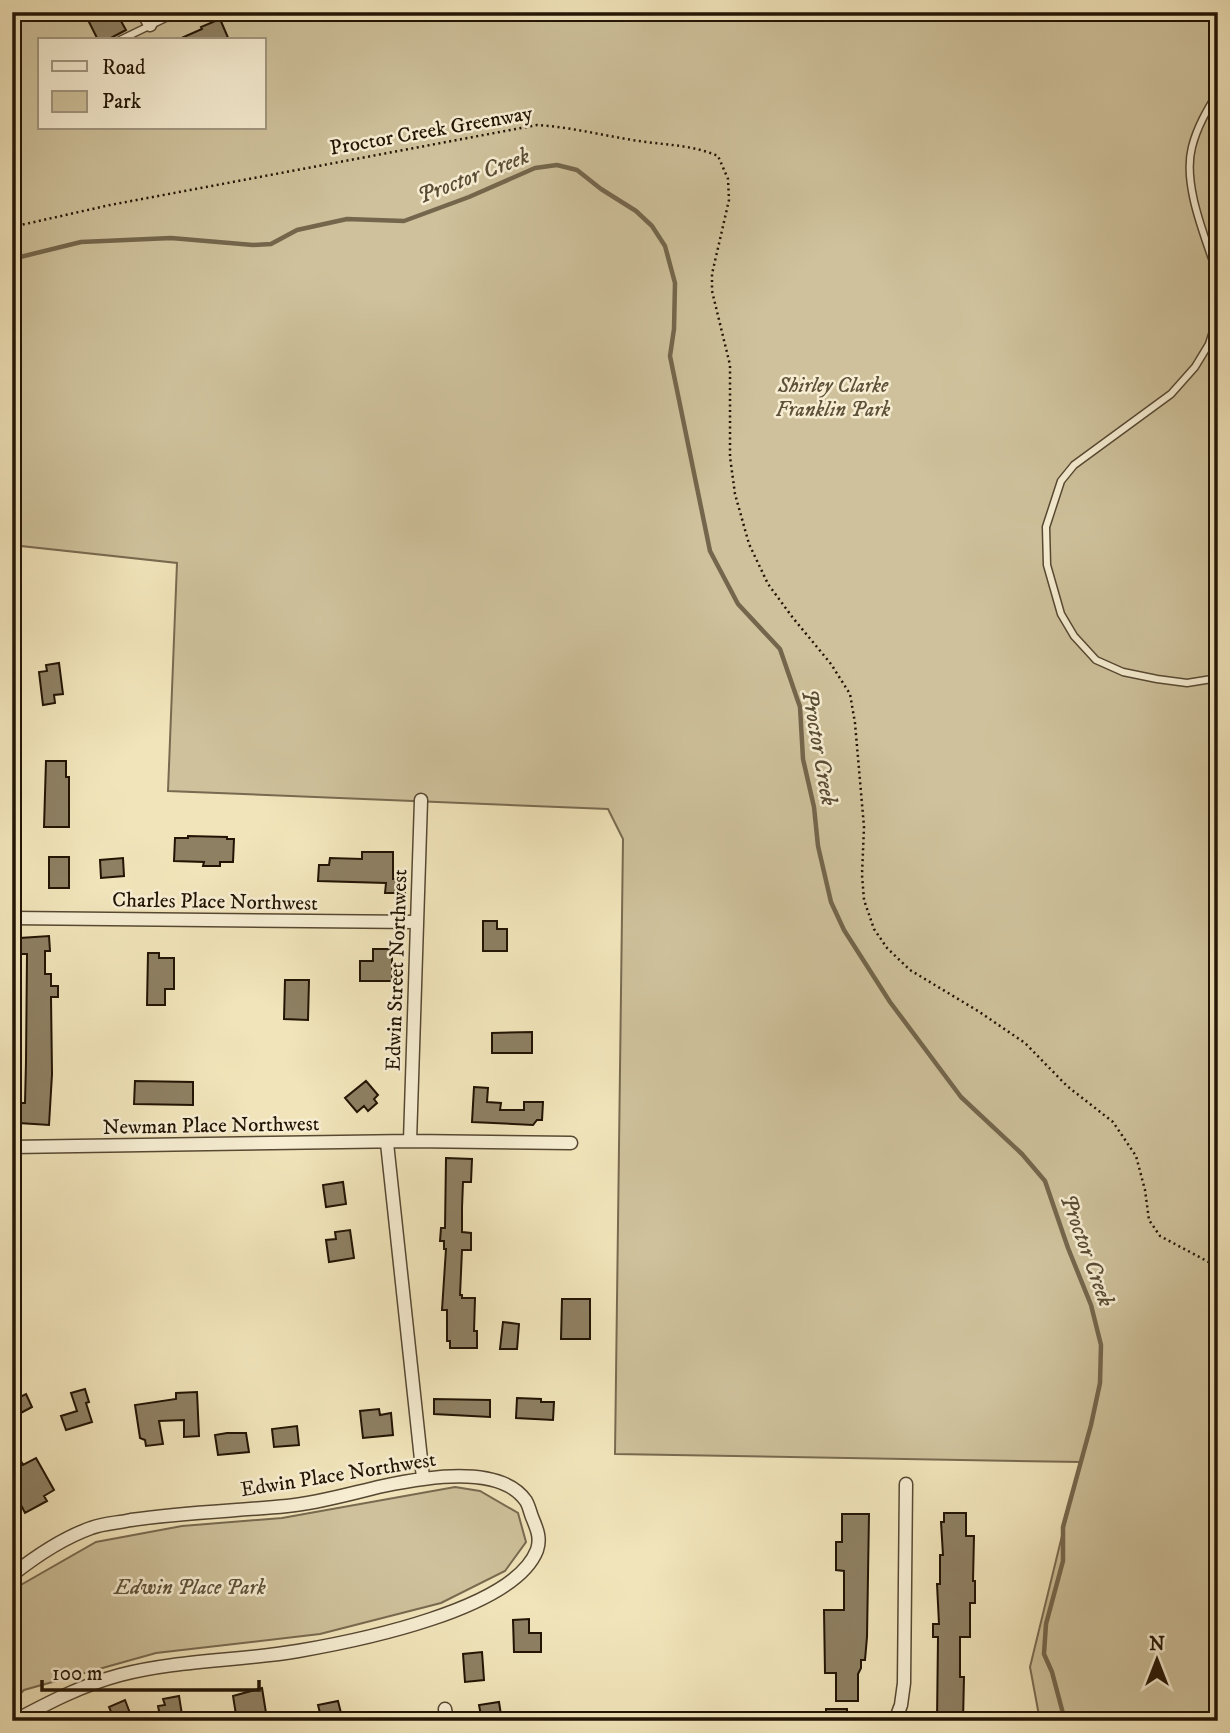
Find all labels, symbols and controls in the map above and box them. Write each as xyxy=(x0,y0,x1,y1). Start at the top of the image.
legend xyxy=(38,38,266,130)
text: Road xyxy=(102,55,146,81)
text: Park xyxy=(102,89,142,115)
street label: Proctor Creek Greenway xyxy=(328,100,536,162)
water label: Proctor Creek xyxy=(413,142,534,211)
park label: Shirley Clarke Franklin Park xyxy=(776,373,891,423)
water label: Proctor Creek xyxy=(794,687,843,808)
street label: Edwin Street Northwest xyxy=(380,868,414,1071)
street label: Charles Place Northwest xyxy=(112,887,318,917)
street label: Newman Place Northwest xyxy=(102,1111,320,1141)
water label: Proctor Creek xyxy=(1053,1190,1120,1311)
street label: Edwin Place Northwest xyxy=(239,1447,438,1503)
park label: Edwin Place Park xyxy=(113,1575,266,1601)
north arrow xyxy=(1122,1624,1192,1694)
text: N xyxy=(1149,1633,1165,1656)
scale bar xyxy=(42,1649,259,1693)
text: 100 m xyxy=(52,1661,103,1687)

